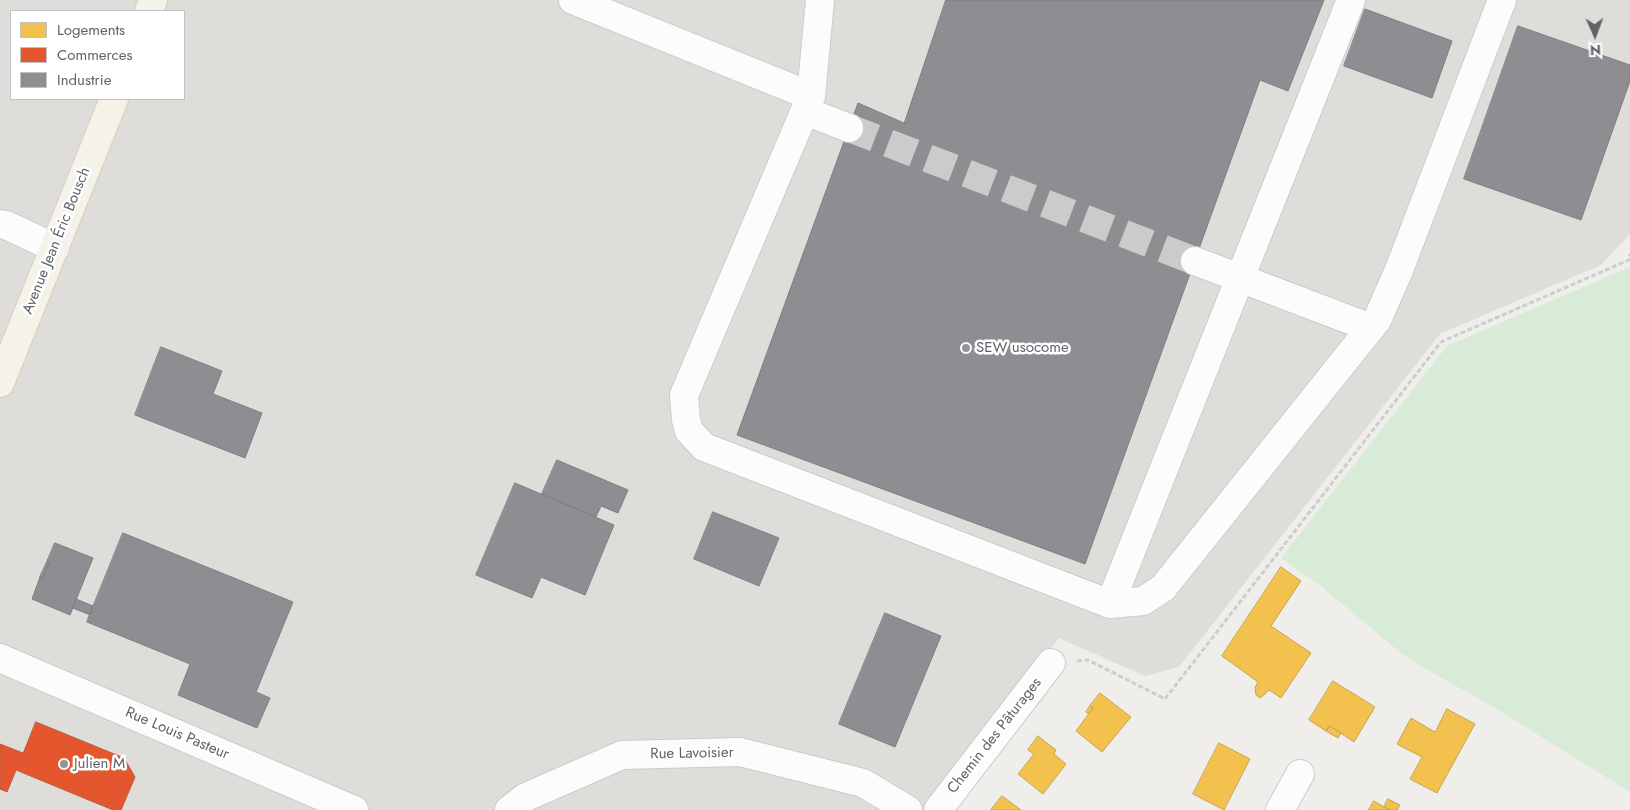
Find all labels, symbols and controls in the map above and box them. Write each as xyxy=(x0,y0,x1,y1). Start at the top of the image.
legend xyxy=(10,10,185,100)
north arrow xyxy=(1570,10,1620,60)
text: Logements xyxy=(57,19,125,41)
text: N xyxy=(1590,40,1601,60)
text: Commerces xyxy=(57,44,132,66)
text: Industrie xyxy=(57,69,111,91)
street label: Avenue Jean Éric Bousch xyxy=(19,165,95,317)
place label: SEW usocome xyxy=(976,339,1069,357)
marker: SEW usocome xyxy=(960,342,972,354)
street label: Chemin des Pâturages xyxy=(944,674,1046,798)
street label: Rue Louis Pasteur xyxy=(122,704,232,764)
street label: Rue Lavoisier xyxy=(650,744,734,764)
place label: Julien M xyxy=(74,755,125,773)
marker: Julien M xyxy=(58,758,70,770)

